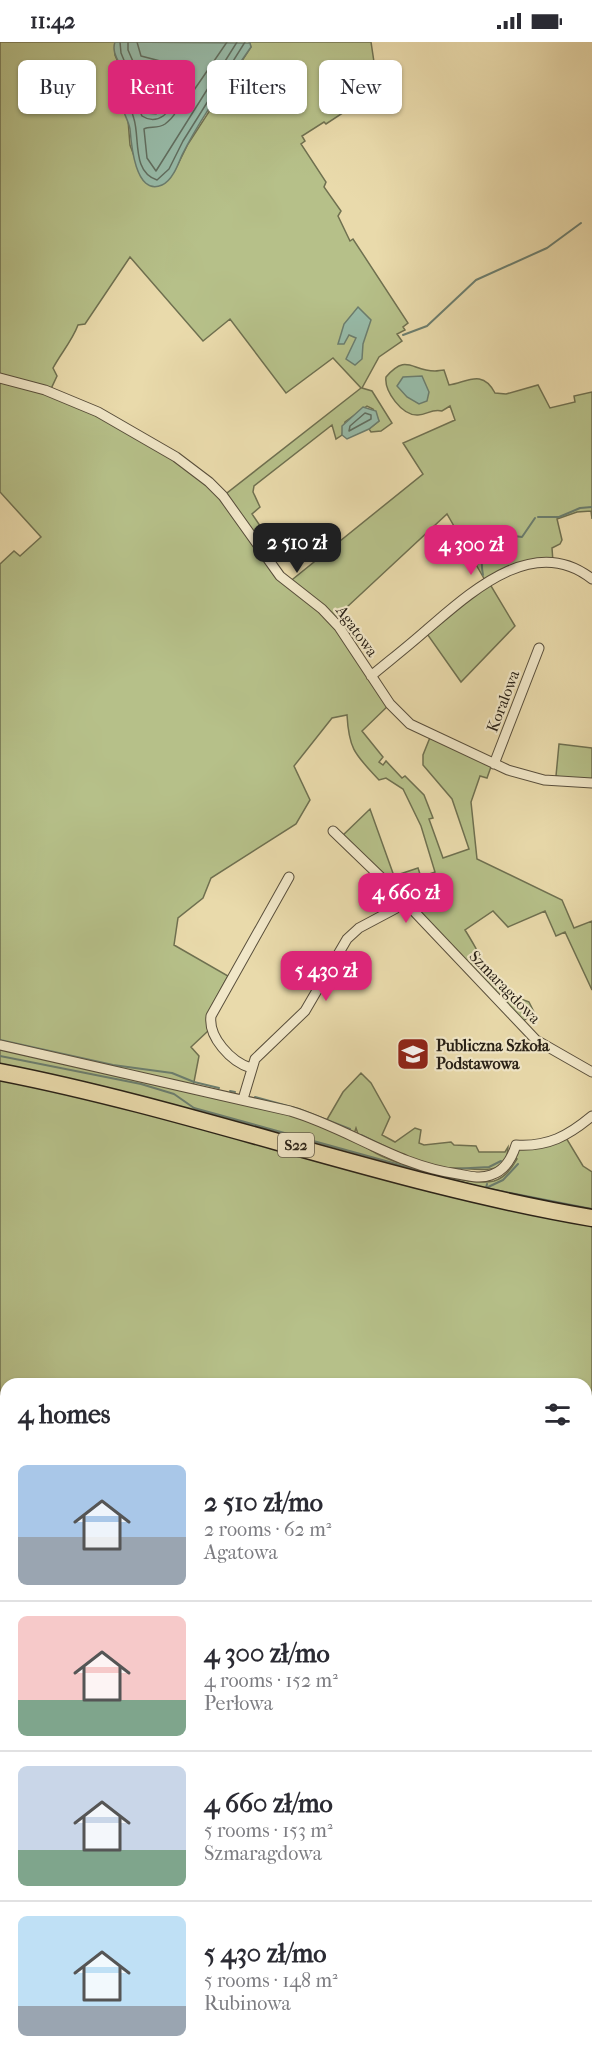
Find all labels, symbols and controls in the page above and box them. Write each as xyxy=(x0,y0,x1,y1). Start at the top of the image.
text: 11:42 xyxy=(30,8,75,34)
chip: Buy xyxy=(18,60,96,114)
chip: Rent xyxy=(108,60,195,114)
chip: Filters xyxy=(207,60,307,114)
chip: New xyxy=(319,60,402,114)
pin: 2 510 zł xyxy=(235,523,359,574)
pin: 4 300 zł xyxy=(409,525,533,576)
text: 2 510 zł xyxy=(267,531,327,554)
text: 4 300 zł xyxy=(438,533,504,556)
street label: Agatowa xyxy=(331,601,382,661)
street label: Koralowa xyxy=(483,667,524,735)
pin: 4 660 zł xyxy=(344,873,468,924)
text: 4 660 zł xyxy=(372,881,440,904)
street label: Szmaragdowa xyxy=(465,946,545,1028)
pin: 5 430 zł xyxy=(264,951,388,1002)
text: 5 430 zł xyxy=(295,959,357,982)
school or university icon: Publiczna Szkoła Podstawowa xyxy=(395,1036,431,1072)
place label: Publiczna Szkoła Podstawowa xyxy=(436,1036,550,1073)
road number: S22 xyxy=(278,1133,314,1157)
icon: filters xyxy=(541,1398,574,1431)
text: 4 homes xyxy=(18,1399,110,1430)
text: 2 510 zł/mo xyxy=(204,1487,323,1518)
icon: home xyxy=(66,1489,138,1561)
text: 2 rooms · 62 m² xyxy=(204,1518,331,1541)
text: Agatowa xyxy=(204,1541,278,1564)
text: 4 300 zł/mo xyxy=(204,1638,330,1669)
icon: home xyxy=(66,1640,138,1712)
text: 4 rooms · 152 m² xyxy=(204,1669,338,1692)
text: Perłowa xyxy=(204,1692,273,1715)
text: 4 660 zł/mo xyxy=(204,1788,333,1819)
icon: home xyxy=(66,1790,138,1862)
text: 5 rooms · 153 m² xyxy=(204,1819,333,1842)
text: Szmaragdowa xyxy=(204,1842,322,1865)
text: 5 430 zł/mo xyxy=(204,1938,326,1969)
icon: home xyxy=(66,1940,138,2012)
text: 5 rooms · 148 m² xyxy=(204,1969,338,1992)
text: Rubinowa xyxy=(204,1992,291,2015)

